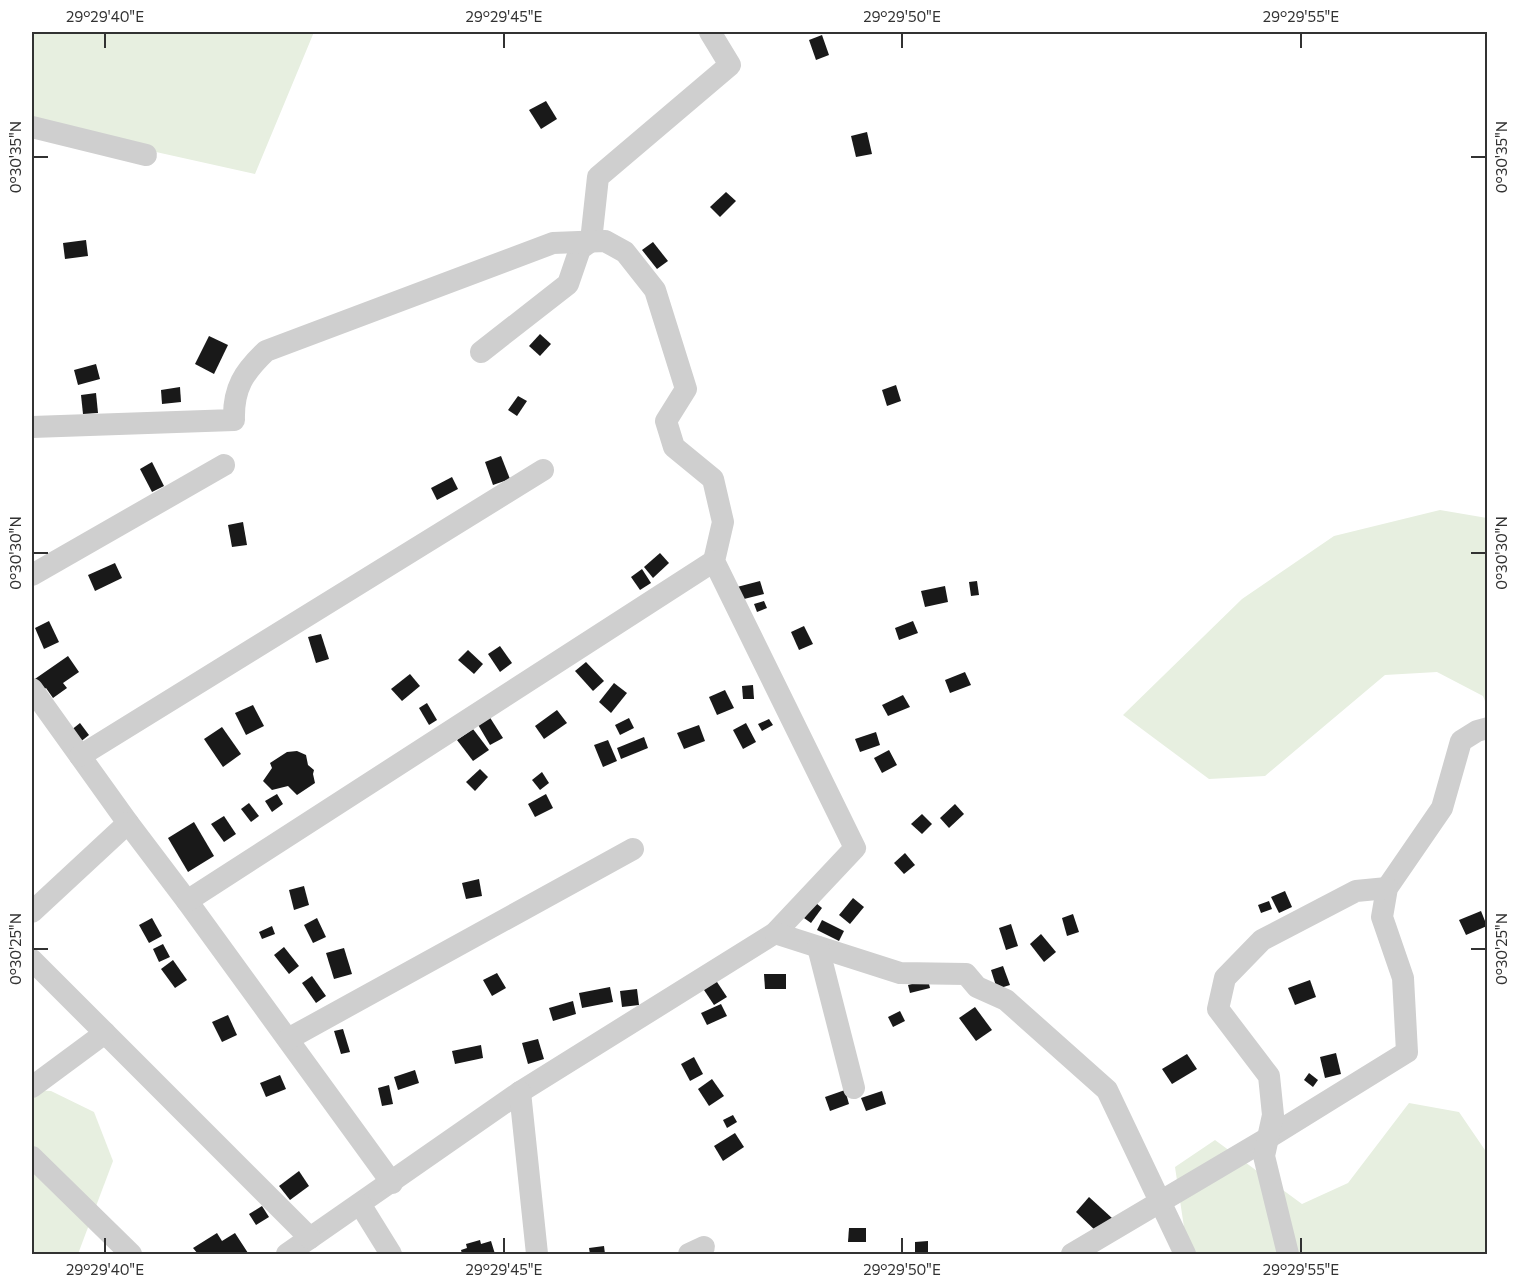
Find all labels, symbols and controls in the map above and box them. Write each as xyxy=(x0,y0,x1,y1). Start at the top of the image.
text: 29°29'40"E xyxy=(66,7,144,25)
text: 29°29'45"E xyxy=(466,7,543,25)
text: 29°29'50"E xyxy=(863,7,941,25)
text: 29°29'55"E xyxy=(1263,7,1339,25)
text: 0°30'35"N xyxy=(6,121,24,193)
text: 0°30'35"N xyxy=(1492,121,1510,193)
text: 0°30'30"N xyxy=(6,516,24,590)
text: 0°30'30"N xyxy=(1492,516,1510,590)
text: 0°30'25"N xyxy=(6,913,24,985)
text: 0°30'25"N xyxy=(1492,913,1510,985)
text: 29°29'40"E xyxy=(66,1260,144,1278)
text: 29°29'45"E xyxy=(466,1260,543,1278)
text: 29°29'50"E xyxy=(863,1260,941,1278)
text: 29°29'55"E xyxy=(1263,1260,1339,1278)

